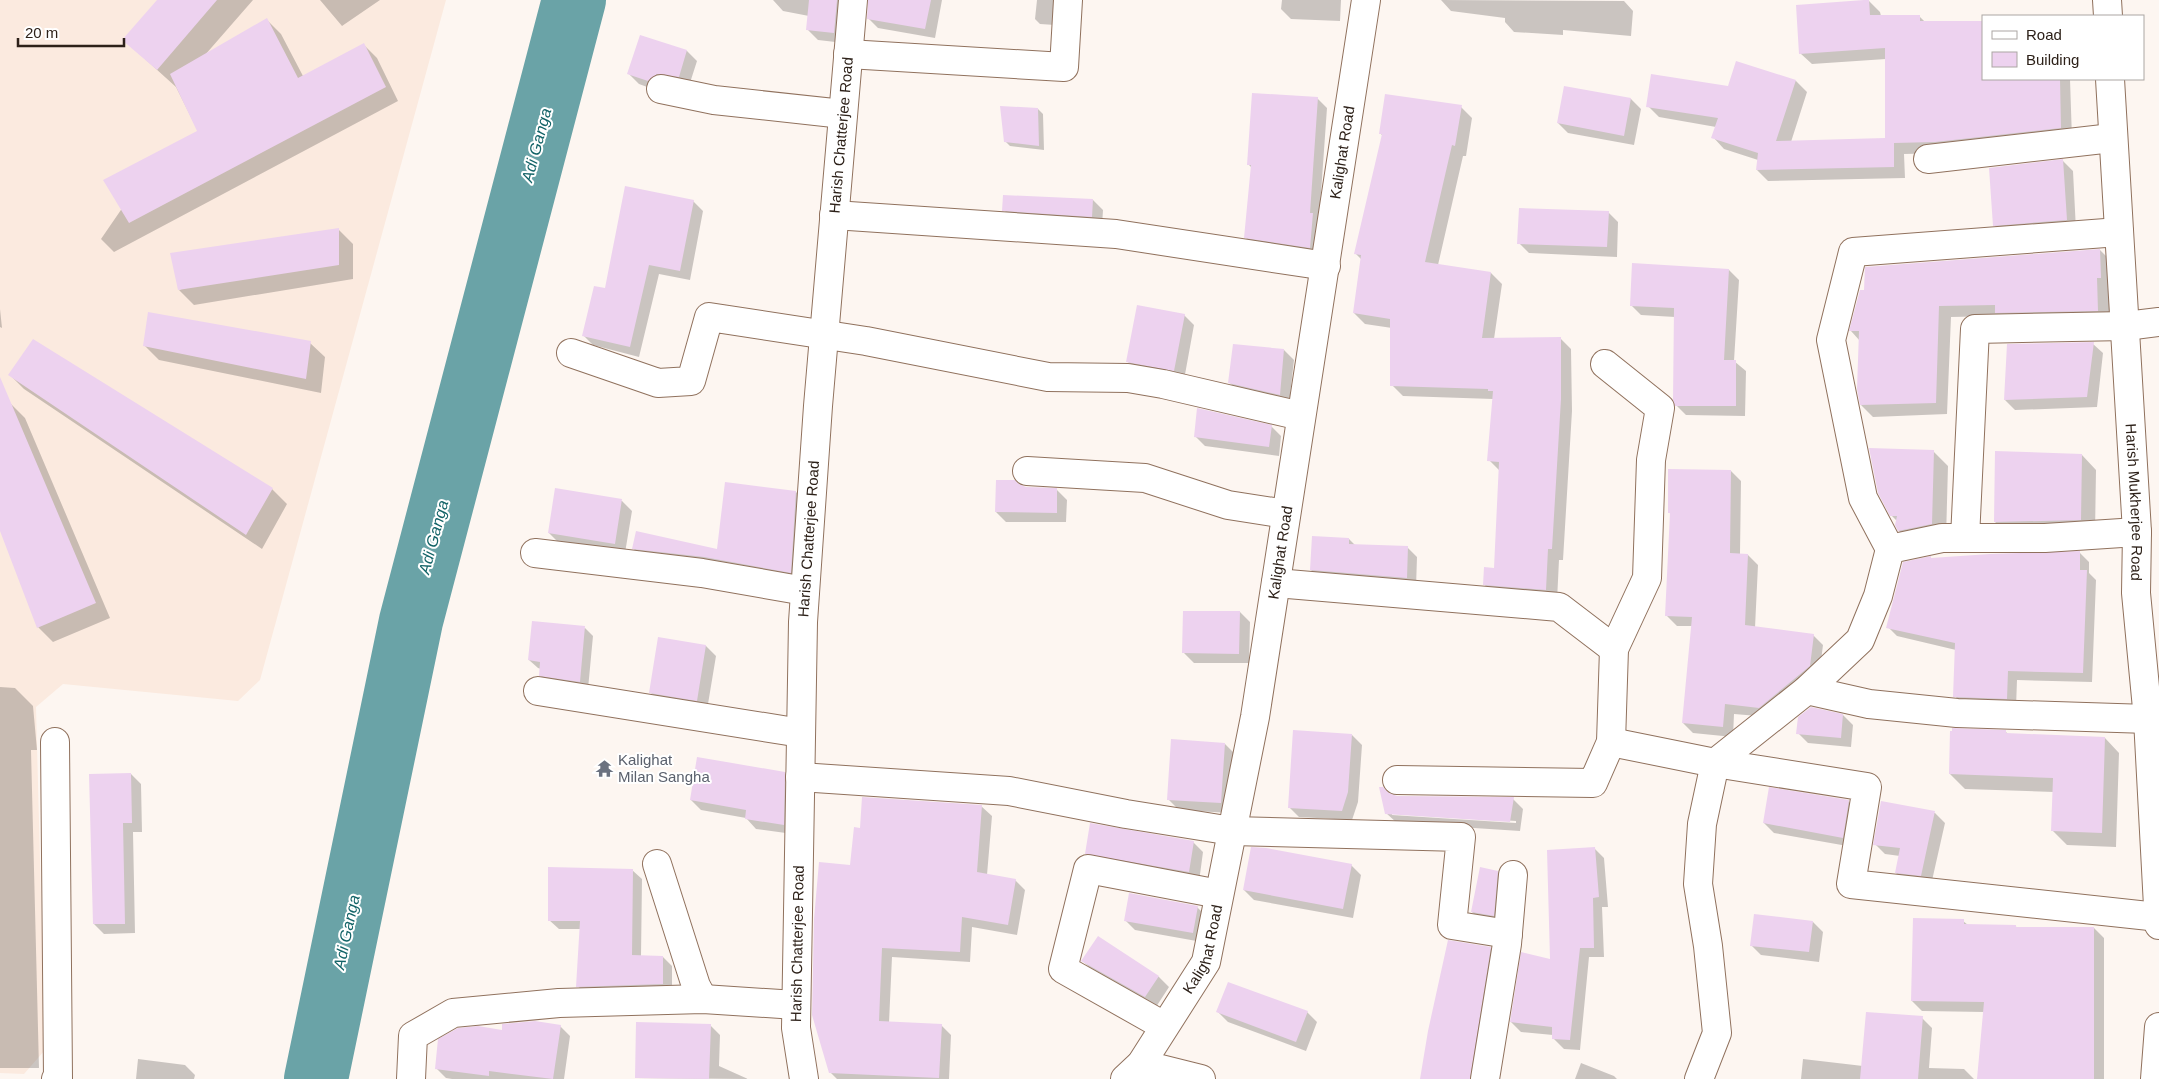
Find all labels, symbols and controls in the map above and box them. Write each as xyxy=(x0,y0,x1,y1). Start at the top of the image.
scale bar xyxy=(18,15,124,47)
legend xyxy=(1982,15,2144,80)
text: 20 m xyxy=(25,24,58,41)
text: Road xyxy=(2026,26,2062,43)
text: Building xyxy=(2026,51,2079,68)
street label: Harish Chatterjee Road xyxy=(826,56,856,214)
street label: Kalighat Road xyxy=(1326,104,1358,200)
water label: Adi Ganga xyxy=(518,106,555,185)
street label: Harish Mukherjee Road xyxy=(2123,423,2146,581)
street label: Harish Chatterjee Road xyxy=(794,460,822,618)
water label: Adi Ganga xyxy=(415,498,452,577)
street label: Kalighat Road xyxy=(1264,505,1296,601)
place label: Kalighat Milan Sangha xyxy=(618,751,710,785)
temple icon: Kalighat Milan Sangha xyxy=(594,759,614,779)
street label: Harish Chatterjee Road xyxy=(787,865,807,1022)
water label: Adi Ganga xyxy=(330,893,363,972)
street label: Kalighat Road xyxy=(1179,903,1225,997)

